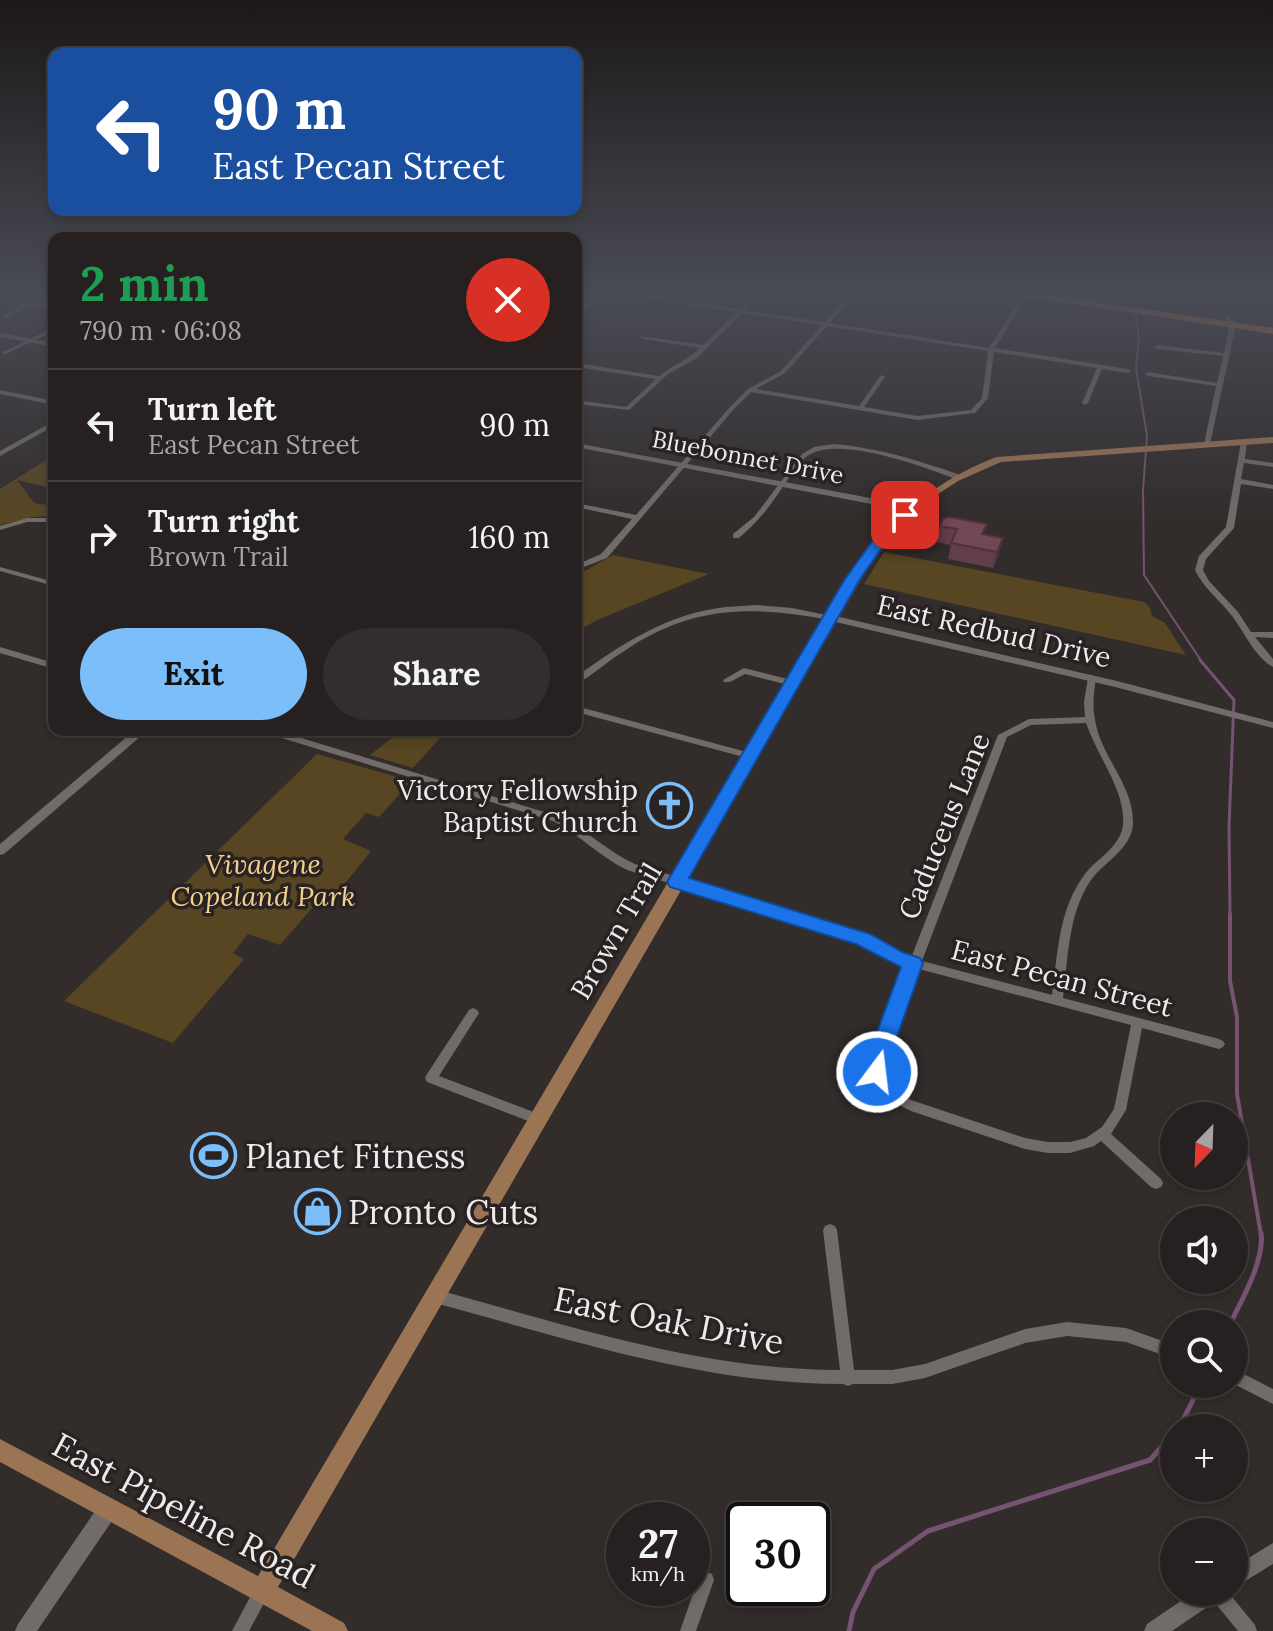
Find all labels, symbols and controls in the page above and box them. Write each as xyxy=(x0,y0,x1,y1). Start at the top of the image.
text: 90 m xyxy=(212,73,346,144)
icon: left xyxy=(80,80,184,184)
text: East Pecan Street xyxy=(212,143,505,189)
text: 2 min xyxy=(80,253,209,314)
button: close xyxy=(466,258,550,342)
text: 790 m · 06:08 xyxy=(80,314,242,347)
text: Turn left xyxy=(148,390,276,428)
icon: left xyxy=(80,403,124,447)
text: 90 m xyxy=(479,406,550,444)
street label: Bluebonnet Drive xyxy=(650,423,846,491)
text: East Pecan Street xyxy=(148,428,360,461)
pin xyxy=(871,481,939,549)
icon: arrive xyxy=(883,493,927,537)
text: Turn right xyxy=(148,502,299,540)
icon: right xyxy=(80,515,124,559)
text: 160 m xyxy=(468,518,550,556)
text: Brown Trail xyxy=(148,540,289,573)
street label: East Redbud Drive xyxy=(873,587,1115,675)
button: Exit xyxy=(80,628,307,720)
button: Share xyxy=(323,628,550,720)
street label: Caduceus Lane xyxy=(890,728,998,924)
place label: Victory Fellowship Baptist Church xyxy=(396,772,638,840)
church icon: Victory Fellowship Baptist Church xyxy=(645,782,693,830)
park label: Vivagene Copeland Park xyxy=(170,846,356,914)
street label: Brown Trail xyxy=(563,856,669,1006)
street label: East Pecan Street xyxy=(947,931,1177,1025)
position arrow xyxy=(835,1030,919,1114)
north arrow xyxy=(1160,1102,1248,1190)
map controls xyxy=(1160,1102,1248,1606)
sports icon: Planet Fitness xyxy=(190,1131,238,1179)
place label: Planet Fitness xyxy=(245,1134,465,1177)
shop icon: Pronto Cuts xyxy=(293,1187,341,1235)
place label: Pronto Cuts xyxy=(348,1190,538,1233)
button: sound xyxy=(1160,1206,1248,1294)
street label: East Oak Drive xyxy=(550,1277,788,1363)
button: search xyxy=(1160,1310,1248,1398)
button: + xyxy=(1160,1414,1248,1502)
street label: East Pipeline Road xyxy=(45,1423,323,1597)
speed limit sign: 30 xyxy=(726,1502,830,1606)
text: 27 xyxy=(638,1518,678,1569)
button: − xyxy=(1160,1518,1248,1606)
text: km/h xyxy=(631,1561,685,1586)

